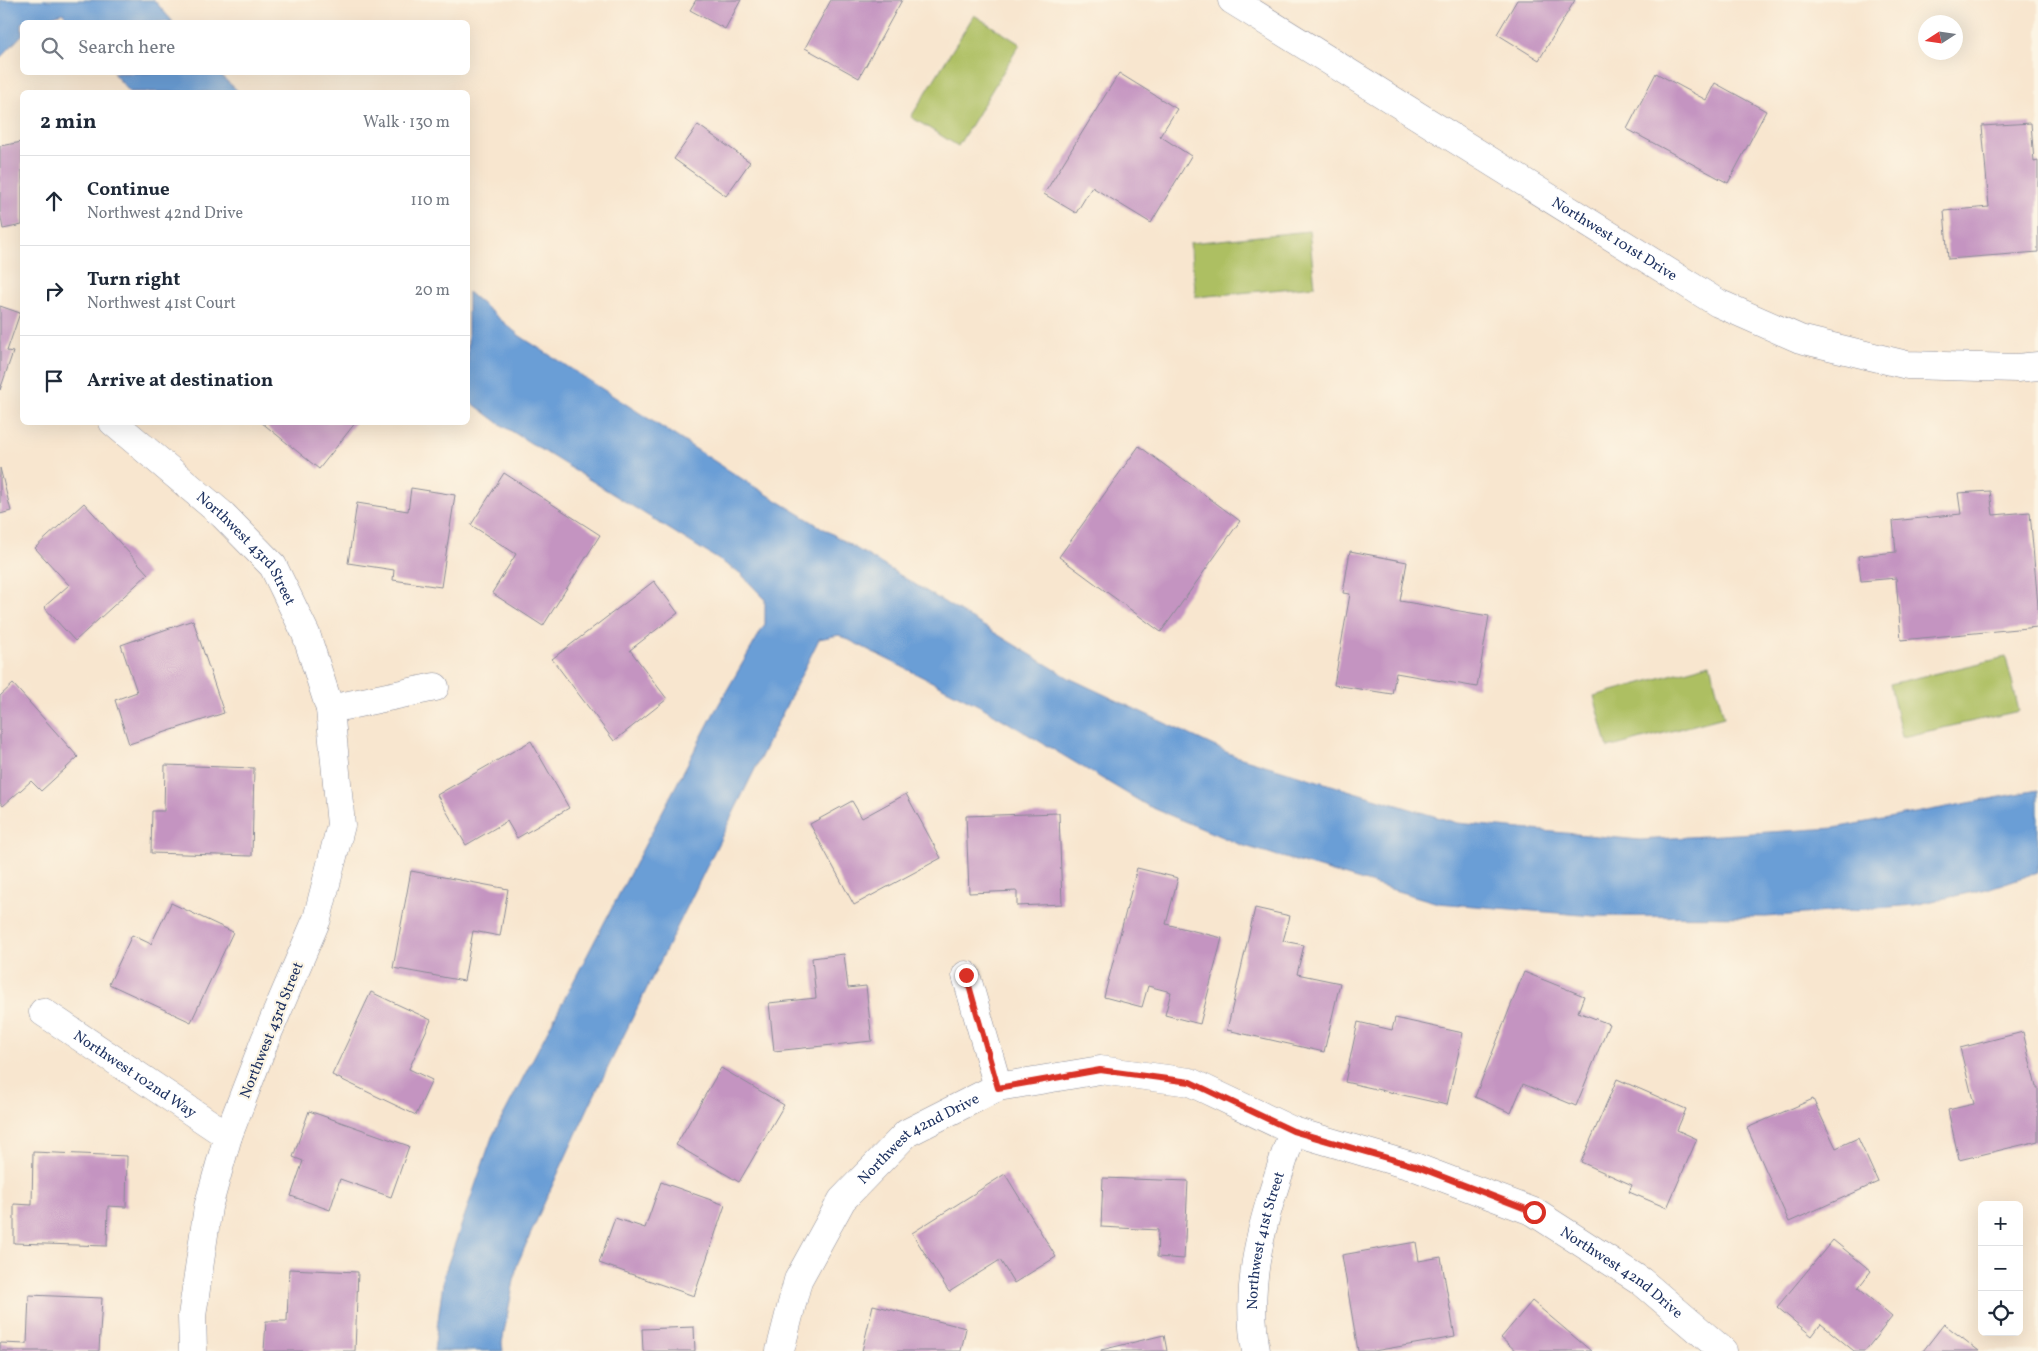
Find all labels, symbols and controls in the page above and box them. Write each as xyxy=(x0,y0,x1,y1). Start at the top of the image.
north arrow xyxy=(1918,15,1963,60)
search box xyxy=(20,20,470,75)
icon: search xyxy=(38,34,66,62)
text: Search here xyxy=(78,35,175,61)
text: 2 min xyxy=(40,108,97,137)
text: Walk · 130 m xyxy=(363,112,450,134)
text: Continue xyxy=(87,177,170,203)
icon: ahead xyxy=(40,187,68,215)
text: 110 m xyxy=(411,190,450,212)
street label: Northwest 101st Drive xyxy=(1547,193,1681,287)
text: Northwest 42nd Drive xyxy=(87,203,243,225)
text: Turn right xyxy=(87,267,180,293)
icon: right xyxy=(40,277,68,305)
text: 20 m xyxy=(415,280,450,302)
text: Northwest 41st Court xyxy=(87,293,236,315)
icon: arrive xyxy=(40,367,68,395)
text: Arrive at destination xyxy=(87,368,273,394)
street label: Northwest 43rd Street xyxy=(191,488,300,609)
street label: Northwest 43rd Street xyxy=(235,959,309,1102)
route end xyxy=(955,964,978,987)
street label: Northwest 102nd Way xyxy=(69,1026,200,1124)
street label: Northwest 42nd Drive xyxy=(854,1089,983,1190)
street label: Northwest 41st Street xyxy=(1243,1169,1291,1310)
route start xyxy=(1523,1201,1546,1224)
map controls xyxy=(1978,1201,2023,1336)
button: + xyxy=(1978,1201,2023,1246)
street label: Northwest 42nd Drive xyxy=(1555,1222,1687,1324)
button: − xyxy=(1978,1246,2023,1291)
button: locate xyxy=(1978,1291,2023,1336)

